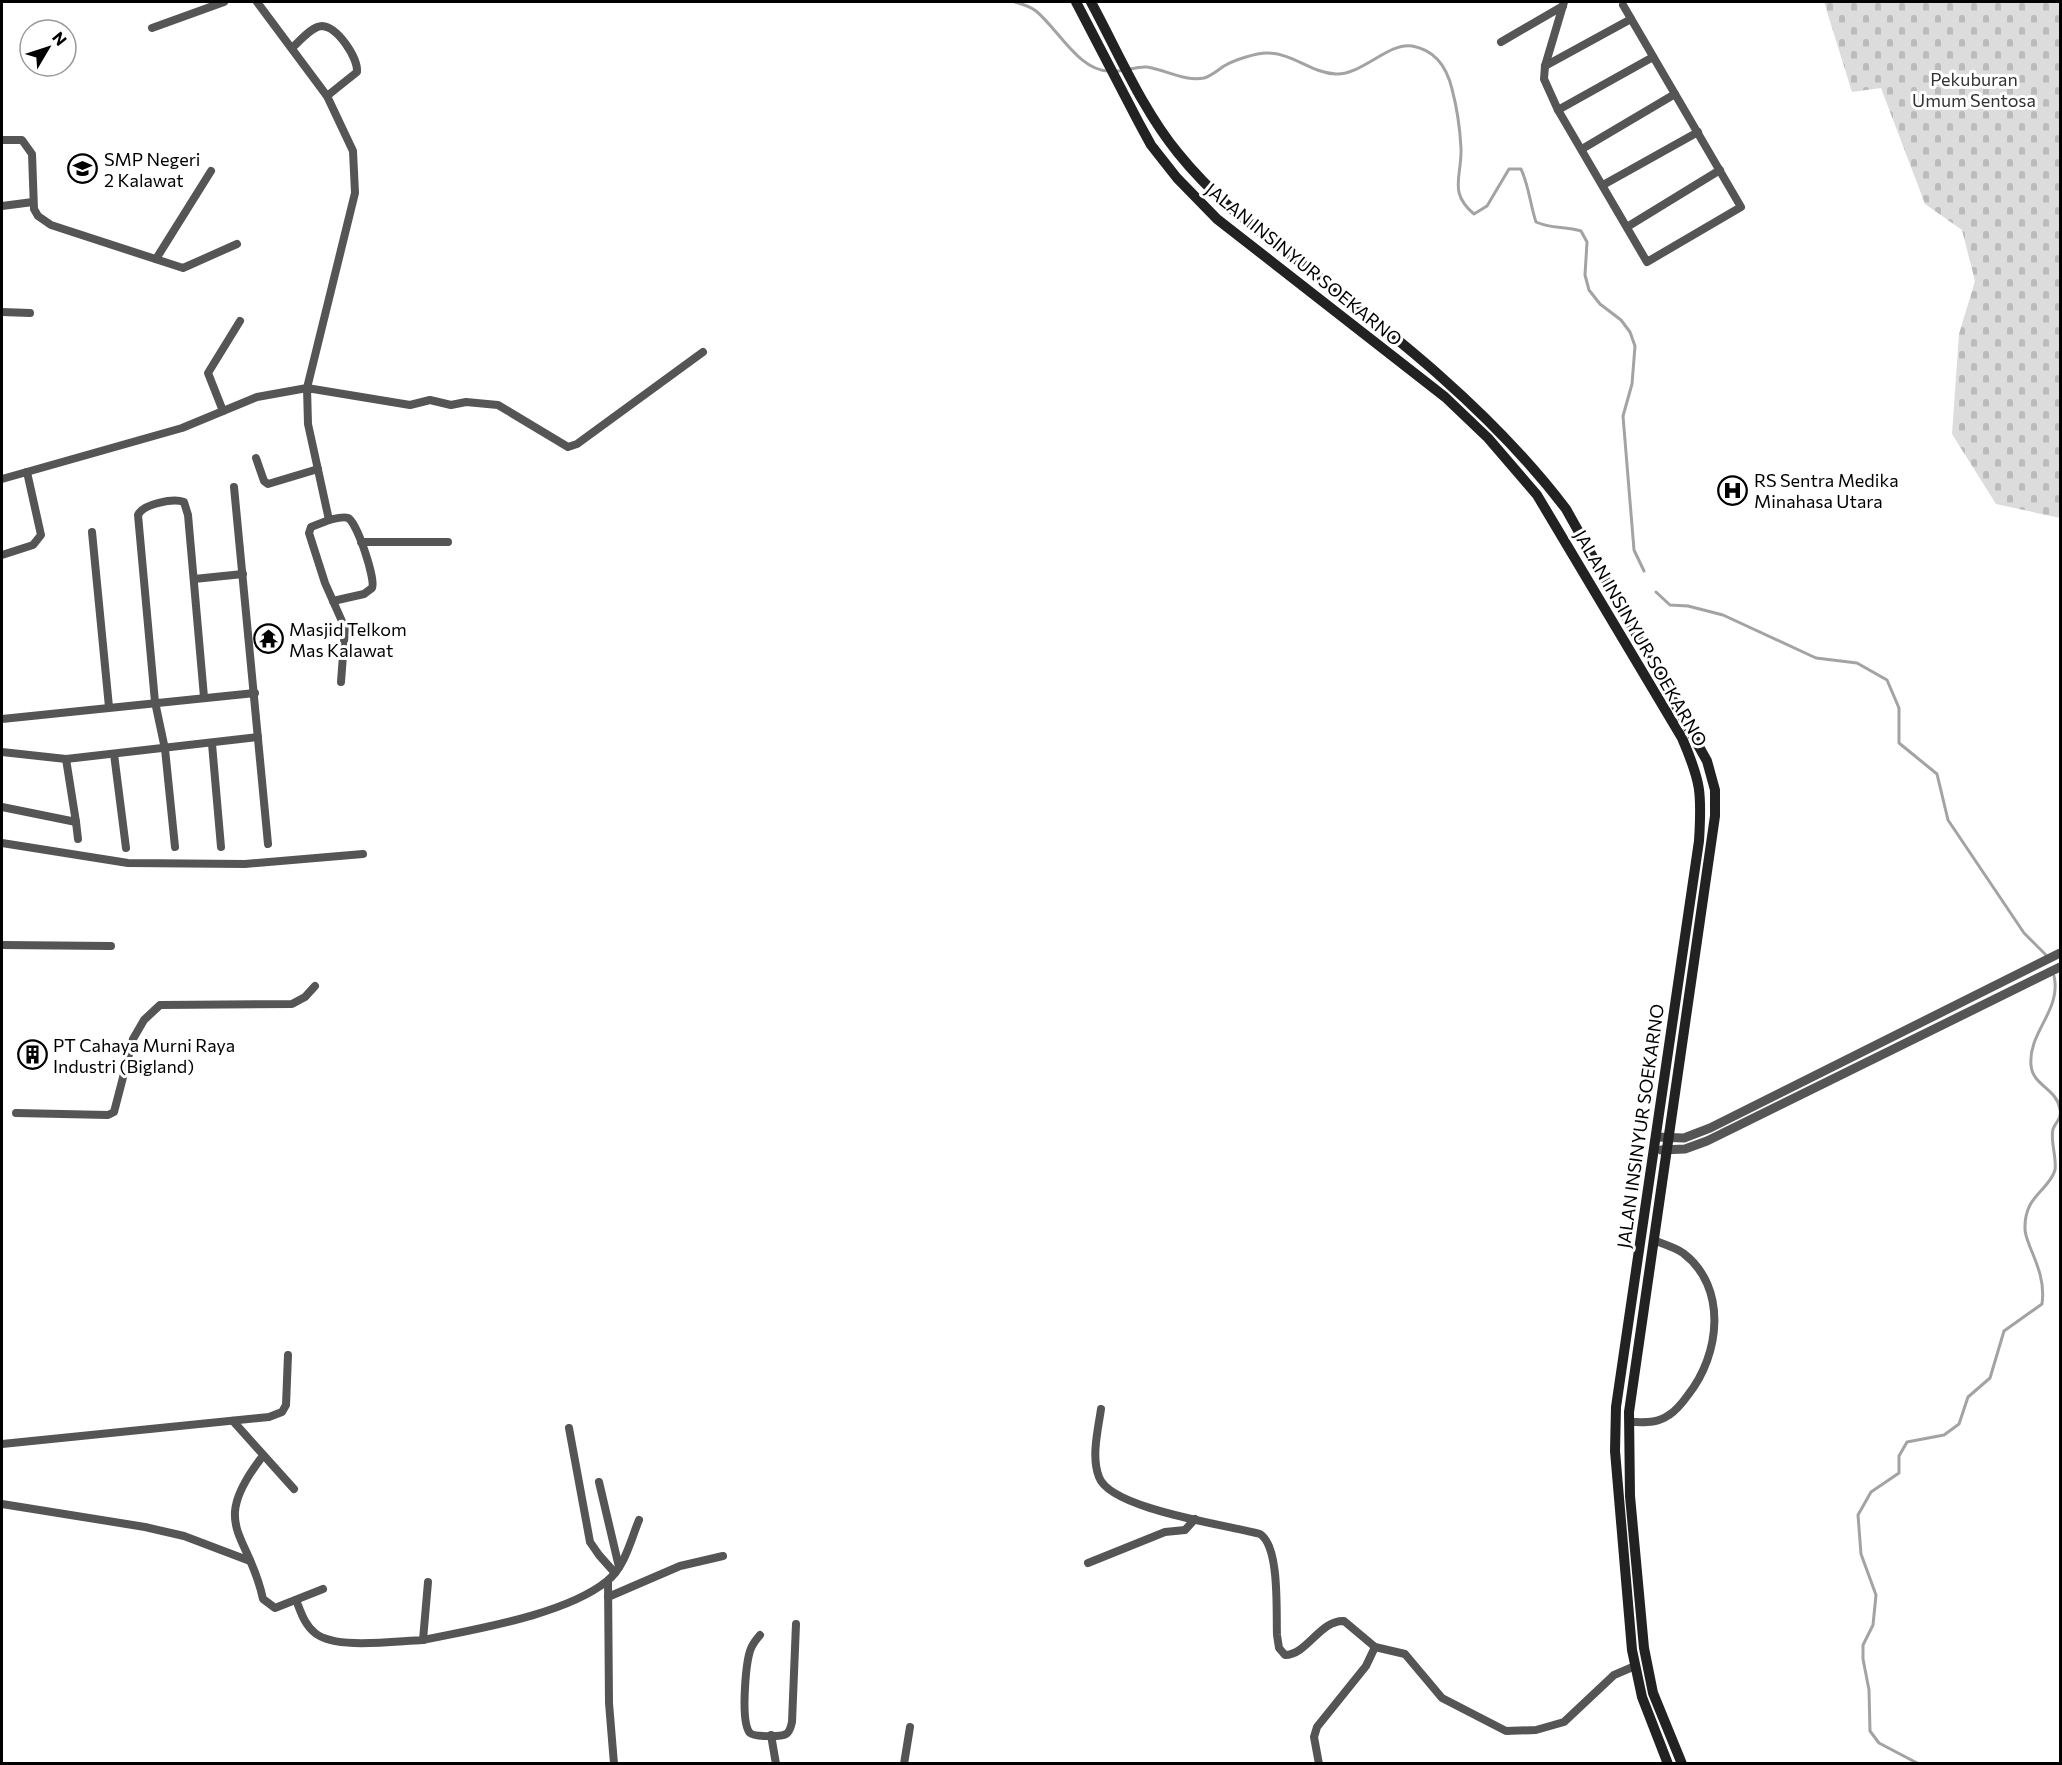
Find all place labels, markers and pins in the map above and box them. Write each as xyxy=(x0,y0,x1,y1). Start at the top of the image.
place label: SMP Negeri 2 Kalawat xyxy=(104,148,201,191)
school or university icon: SMP Negeri 2 Kalawat xyxy=(67,153,99,185)
place label: RS Sentra Medika Minahasa Utara xyxy=(1754,469,1899,512)
hospital icon: RS Sentra Medika Minahasa Utara xyxy=(1717,474,1749,506)
place label: Masjid Telkom Mas Kalawat xyxy=(289,618,407,661)
temple icon: Masjid Telkom Mas Kalawat xyxy=(252,623,284,655)
place label: PT Cahaya Murni Raya Industri (Bigland) xyxy=(53,1034,235,1077)
building icon: PT Cahaya Murni Raya Industri (Bigland) xyxy=(16,1039,48,1071)

